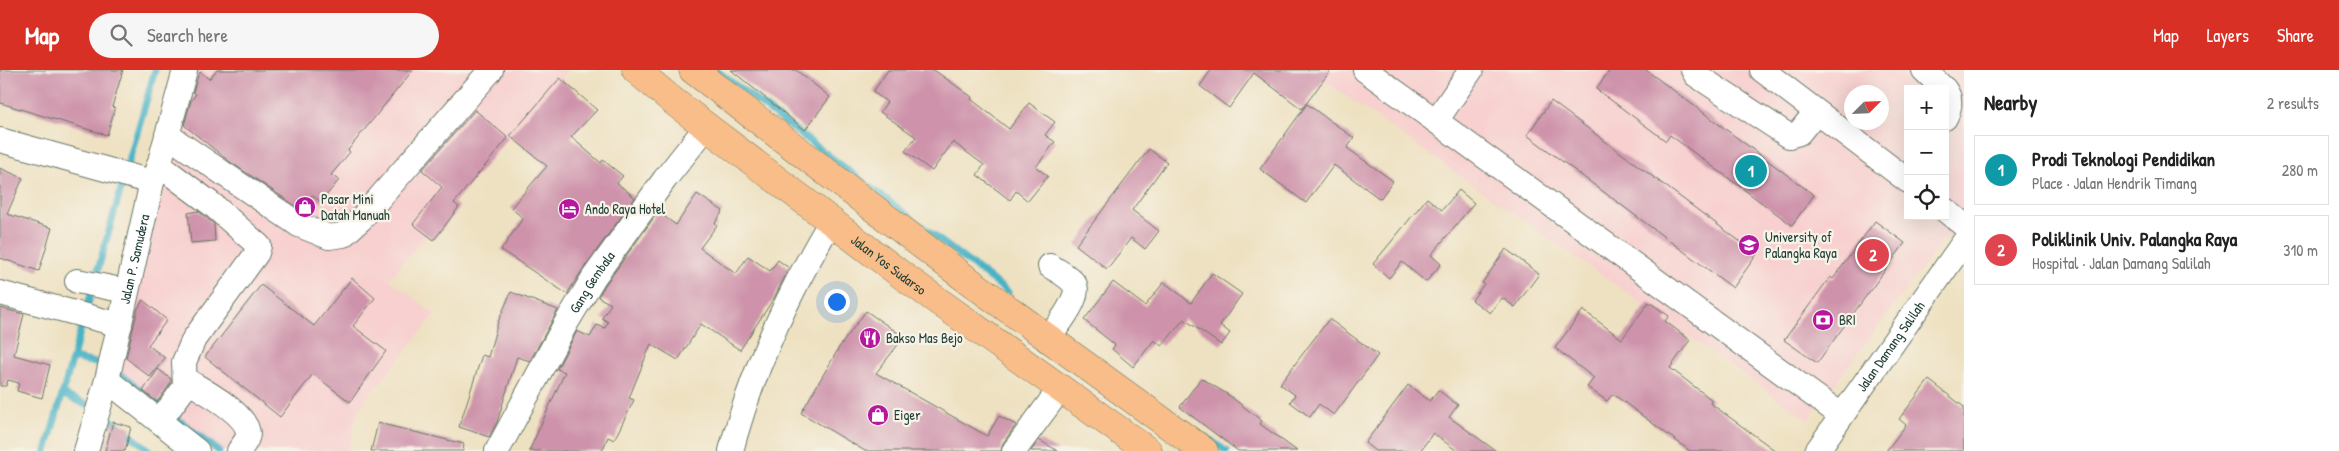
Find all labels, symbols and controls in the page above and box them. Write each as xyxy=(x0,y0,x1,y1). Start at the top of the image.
search box xyxy=(89,13,439,58)
text: Map xyxy=(25,19,59,51)
icon: search xyxy=(107,21,135,49)
text: Search here xyxy=(147,22,228,48)
text: Map xyxy=(2153,23,2179,48)
text: Layers xyxy=(2207,23,2249,48)
text: Share xyxy=(2277,23,2314,48)
north arrow xyxy=(1844,85,1889,130)
map controls xyxy=(1904,85,1949,220)
button: + xyxy=(1904,85,1949,130)
text: Nearby xyxy=(1984,88,2037,117)
text: 2 results xyxy=(2267,92,2319,114)
button: − xyxy=(1904,130,1949,175)
text: Prodi Teknologi Pendidikan xyxy=(2032,146,2215,172)
pin: 1 xyxy=(1735,152,1767,190)
text: 1 xyxy=(1998,159,2004,181)
text: 280 m xyxy=(2282,159,2318,181)
text: Place · Jalan Hendrik Timang xyxy=(2032,172,2197,194)
button: locate xyxy=(1904,175,1949,220)
place label: Pasar Mini Datah Manuah xyxy=(321,189,390,224)
shop icon: Pasar Mini Datah Manuah xyxy=(293,195,317,219)
hotel icon: Ando Raya Hotel xyxy=(557,197,581,221)
place label: Ando Raya Hotel xyxy=(585,199,666,219)
street label: Jalan P. Samudera xyxy=(115,212,153,306)
text: Poliklinik Univ. Palangka Raya xyxy=(2032,226,2237,252)
place label: University of Palangka Raya xyxy=(1765,227,1837,263)
street label: Jalan Yos Sudarso xyxy=(847,230,931,299)
school or university icon: University of Palangka Raya xyxy=(1737,233,1761,257)
pin: 2 xyxy=(1857,236,1889,274)
text: 2 xyxy=(1997,239,2005,261)
text: 310 m xyxy=(2283,239,2318,261)
street label: Gang Gembala xyxy=(565,246,619,316)
text: Hospital · Jalan Damang Salilah xyxy=(2032,252,2211,274)
your location xyxy=(824,289,850,315)
street label: Jalan Damang Salilah xyxy=(1852,297,1929,395)
bank icon: BRI xyxy=(1811,308,1835,332)
place label: BRI xyxy=(1839,310,1856,329)
restaurant icon: Bakso Mas Bejo xyxy=(858,326,882,350)
place label: Bakso Mas Bejo xyxy=(886,328,963,348)
shop icon: Eiger xyxy=(866,403,890,427)
place label: Eiger xyxy=(894,405,921,425)

